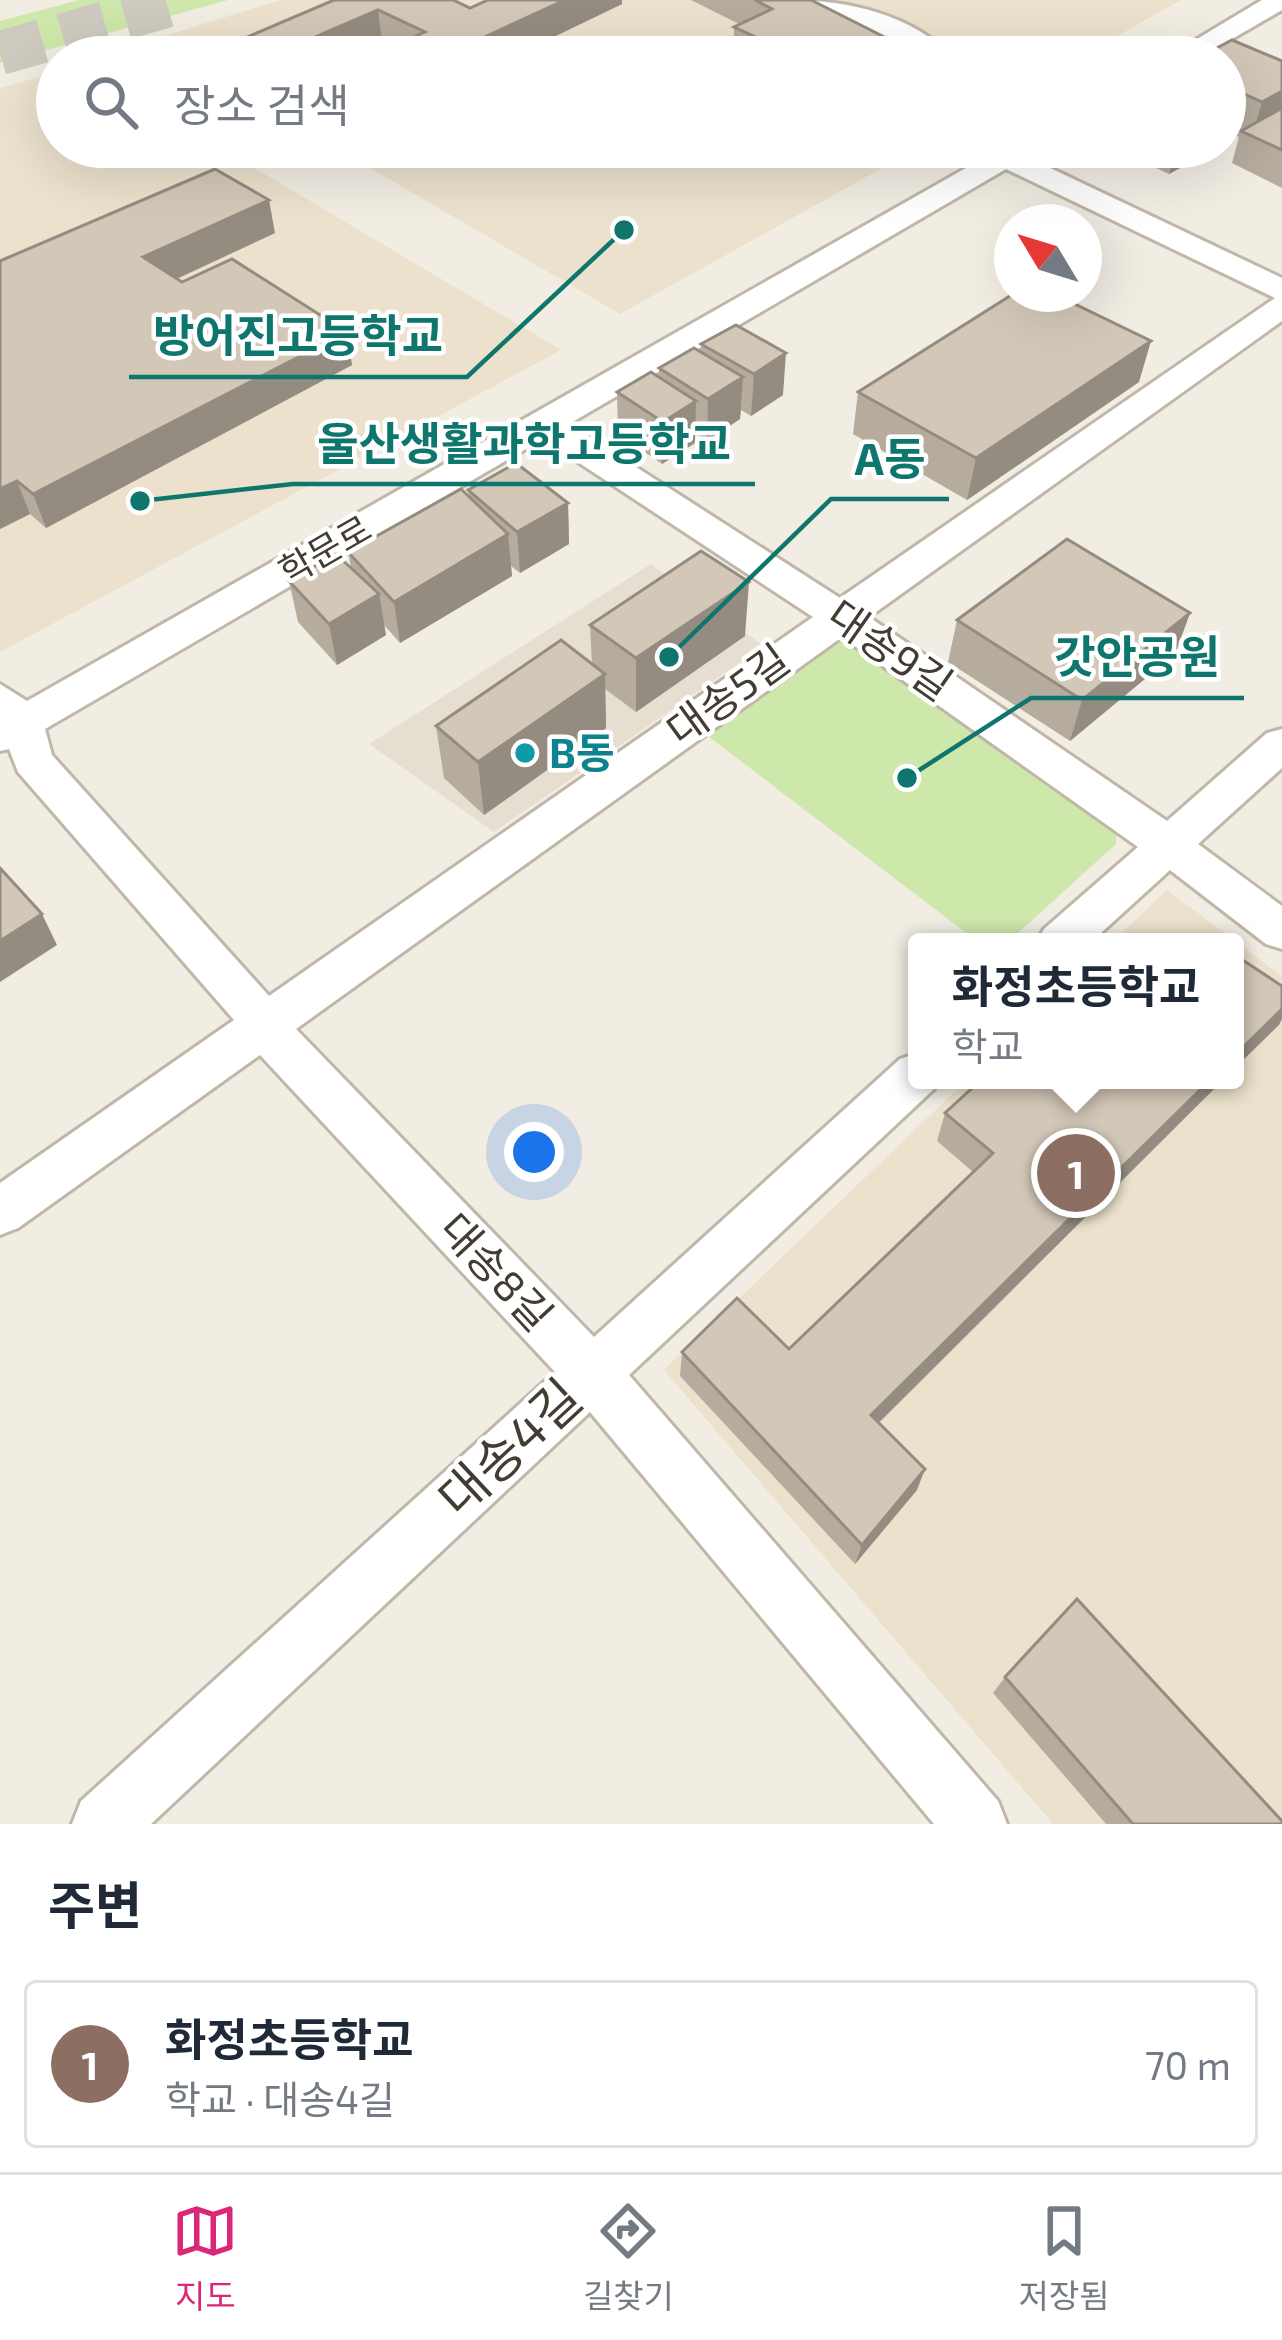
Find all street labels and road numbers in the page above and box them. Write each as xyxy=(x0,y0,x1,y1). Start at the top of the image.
street label: 학문로 xyxy=(270,505,378,592)
street label: 대송9길 xyxy=(819,588,963,709)
street label: 대송5길 xyxy=(656,632,798,754)
street label: 대송8길 xyxy=(431,1202,564,1339)
street label: 대송4길 xyxy=(425,1365,592,1527)

